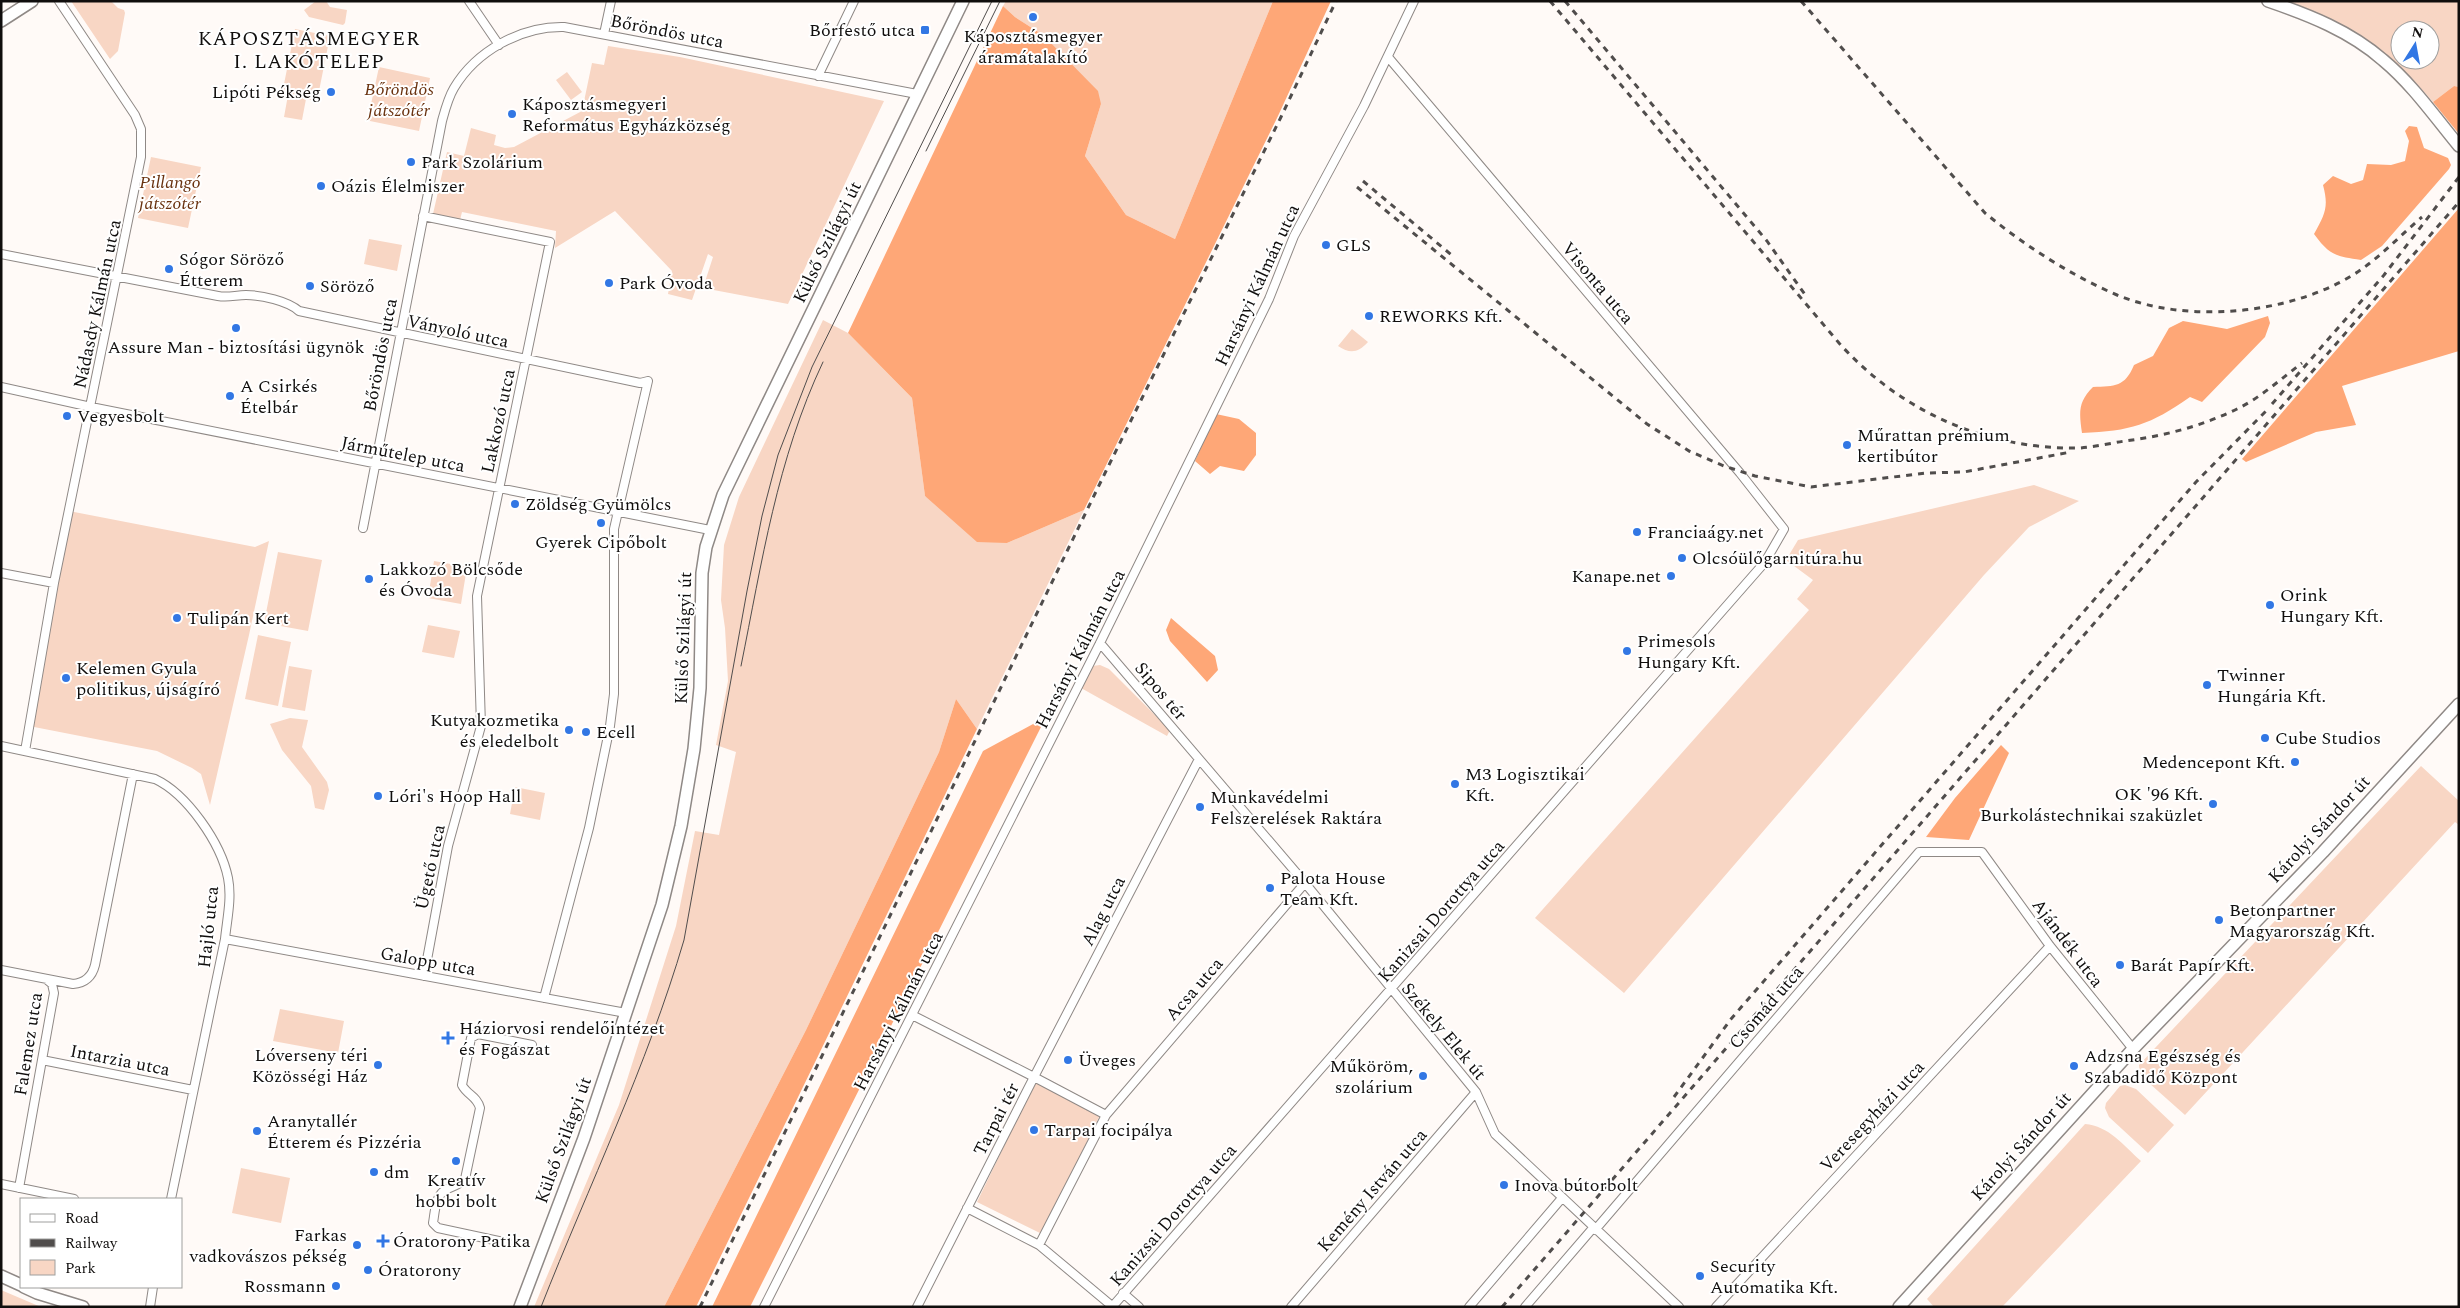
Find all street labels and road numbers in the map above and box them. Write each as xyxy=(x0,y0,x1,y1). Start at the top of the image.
street label: Bőröndös utca xyxy=(608,7,726,56)
street label: Külső Szilágyi út xyxy=(786,177,869,308)
street label: Harsányi Kálmán utca xyxy=(1208,200,1307,371)
street label: Nádasdy Kálmán utca xyxy=(66,217,129,391)
street label: Visonta utca xyxy=(1555,236,1640,331)
street label: Bőröndös utca xyxy=(356,296,405,414)
street label: Ványoló utca xyxy=(405,308,511,355)
street label: Lakkozó utca xyxy=(474,366,523,476)
street label: Járműtelep utca xyxy=(339,429,467,480)
street label: Harsányi Kálmán utca xyxy=(1029,565,1132,734)
street label: Külső Szilágyi út xyxy=(668,571,699,705)
street label: Sipos tér xyxy=(1128,656,1193,727)
street label: Károlyi Sándor út xyxy=(2262,769,2377,890)
street label: Ügető utca xyxy=(408,822,453,912)
street label: Kanizsai Dorottya utca xyxy=(1372,834,1511,989)
street label: Alag utca xyxy=(1074,871,1133,951)
street label: Hajló utca xyxy=(191,884,226,969)
street label: Ajándék utca xyxy=(2025,893,2110,994)
street label: Harsányi Kálmán utca xyxy=(847,927,950,1096)
street label: Galopp utca xyxy=(378,940,478,983)
street label: Acsa utca xyxy=(1159,951,1230,1027)
street label: Csomád utca xyxy=(1722,959,1811,1055)
street label: Székely Elek út xyxy=(1395,976,1493,1086)
street label: Falemez utca xyxy=(7,990,50,1098)
street label: Intarzia utca xyxy=(68,1038,172,1083)
street label: Veresegyházi utca xyxy=(1814,1054,1931,1178)
street label: Külső Szilágyi út xyxy=(528,1073,599,1207)
street label: Tarpai tér xyxy=(967,1078,1026,1160)
street label: Károlyi Sándor út xyxy=(1965,1085,2078,1207)
street label: Kemény István utca xyxy=(1311,1122,1434,1258)
street label: Kanizsai Dorottya utca xyxy=(1104,1138,1243,1293)

